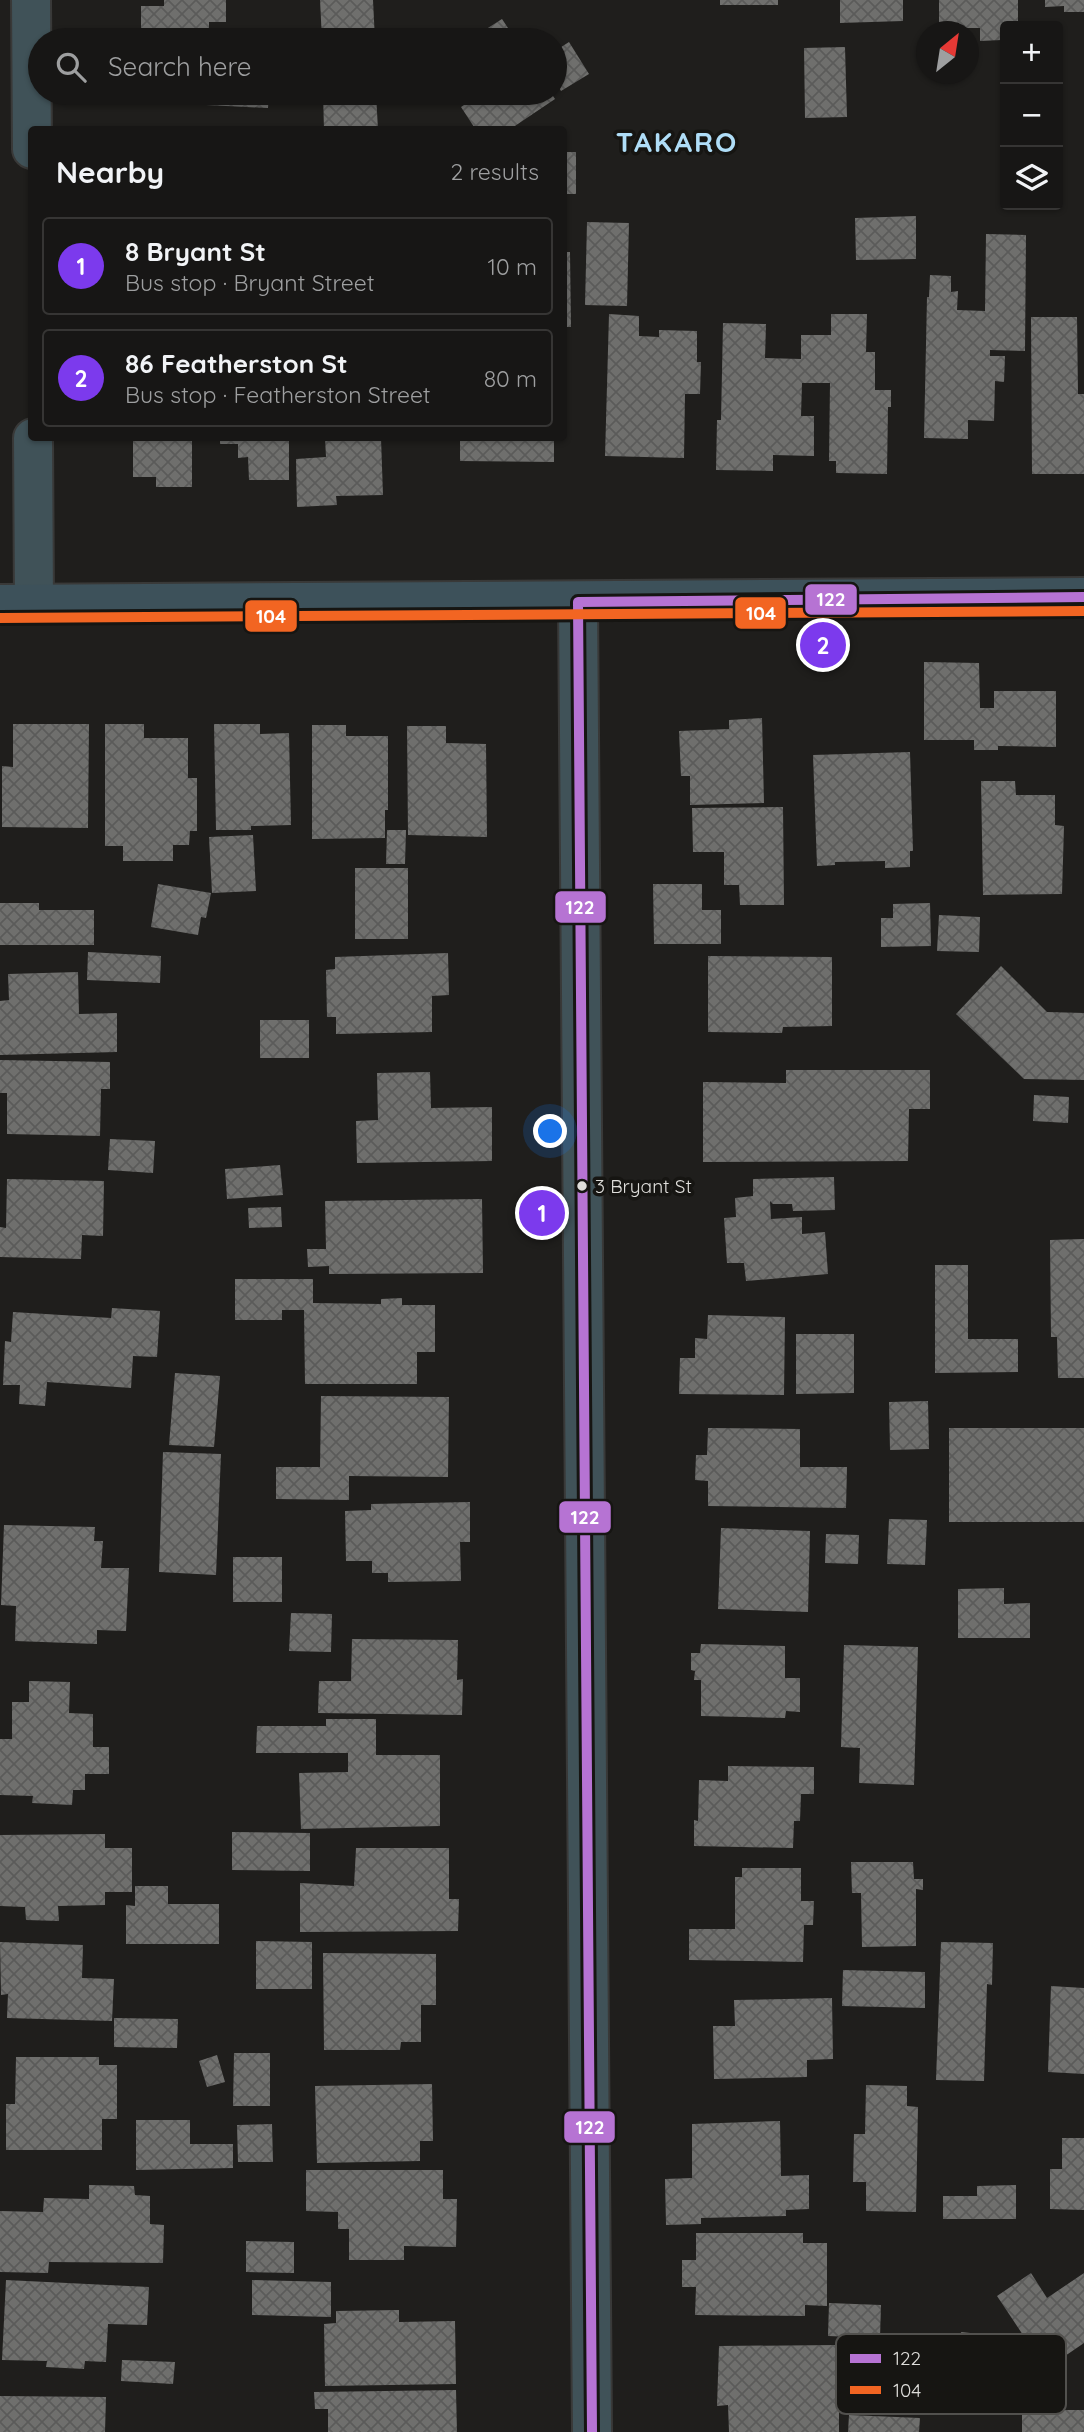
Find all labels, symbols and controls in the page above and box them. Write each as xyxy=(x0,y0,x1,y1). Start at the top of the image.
north arrow xyxy=(916,21,979,84)
map controls xyxy=(1000,21,1063,210)
button: + xyxy=(1000,21,1063,84)
search box xyxy=(28,28,567,105)
icon: search xyxy=(52,48,90,86)
text: Search here xyxy=(108,50,252,83)
button: − xyxy=(1000,84,1063,147)
district label: TAKARO xyxy=(616,124,738,159)
button: layers xyxy=(1000,147,1063,210)
text: Nearby xyxy=(56,153,164,191)
text: 2 results xyxy=(450,157,539,186)
text: 8 Bryant St xyxy=(125,235,266,268)
text: 1 xyxy=(77,252,85,281)
text: 10 m xyxy=(488,252,537,281)
text: Bus stop · Bryant Street xyxy=(125,268,375,297)
text: 86 Featherston St xyxy=(125,347,348,380)
text: 2 xyxy=(74,364,88,393)
text: 80 m xyxy=(484,364,537,393)
text: Bus stop · Featherston Street xyxy=(125,380,431,409)
line badge: 122 xyxy=(804,583,858,616)
text: 122 xyxy=(816,587,846,611)
line badge: 104 xyxy=(734,596,787,630)
line badge: 104 xyxy=(244,599,298,633)
text: 104 xyxy=(746,601,776,625)
text: 104 xyxy=(256,604,286,628)
pin: 2 xyxy=(800,619,846,671)
line badge: 122 xyxy=(554,890,607,924)
text: 122 xyxy=(565,895,595,919)
your location xyxy=(533,1114,567,1148)
place label: 3 Bryant St xyxy=(595,1174,692,1198)
marker: 3 Bryant St xyxy=(575,1179,589,1193)
pin: 1 xyxy=(519,1187,565,1239)
line badge: 122 xyxy=(558,1500,612,1534)
text: 122 xyxy=(570,1505,600,1529)
line badge: 122 xyxy=(563,2110,616,2144)
text: 122 xyxy=(575,2115,605,2139)
legend xyxy=(836,2334,1066,2414)
text: 122 xyxy=(893,2346,921,2370)
text: 104 xyxy=(893,2378,921,2402)

